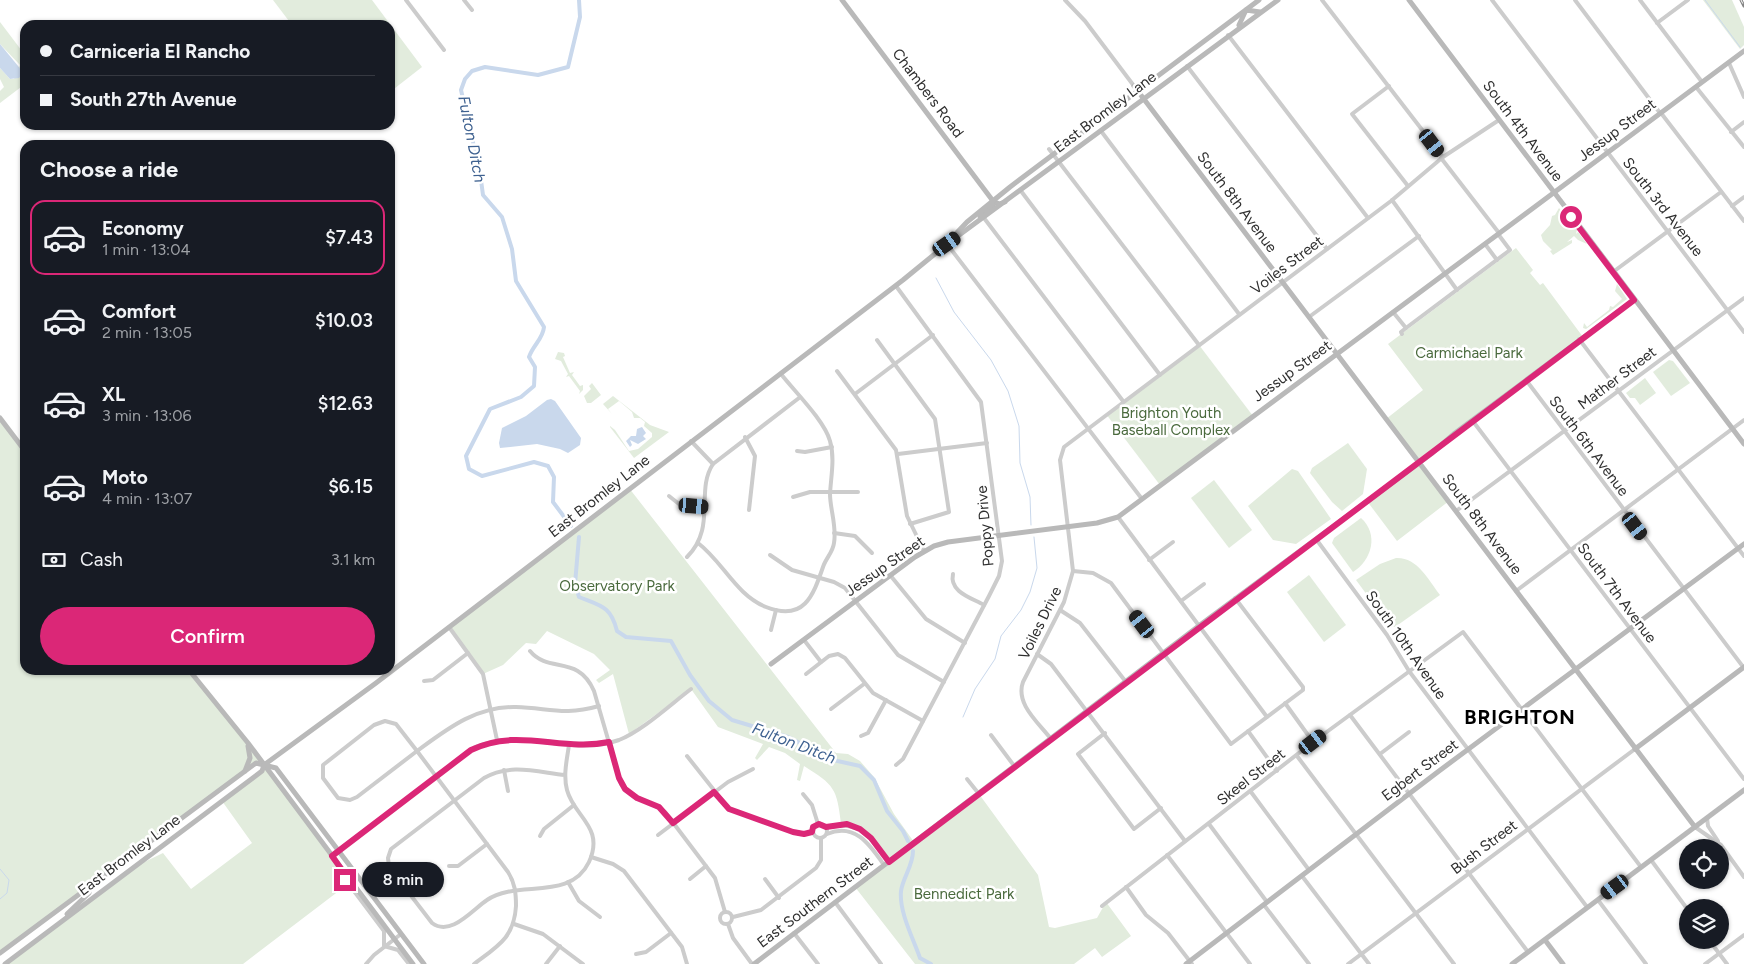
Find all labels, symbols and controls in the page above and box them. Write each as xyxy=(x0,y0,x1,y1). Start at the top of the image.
text: Carniceria El Rancho xyxy=(70,40,250,63)
street label: Chambers Road xyxy=(889,45,967,141)
street label: East Bromley Lane xyxy=(1050,68,1160,156)
street label: South 4th Avenue xyxy=(1479,77,1567,185)
text: South 27th Avenue xyxy=(70,88,237,111)
water label: Fulton Ditch xyxy=(454,94,490,184)
street label: Jessup Street xyxy=(1575,95,1660,165)
car xyxy=(1416,127,1447,159)
street label: South 8th Avenue xyxy=(1193,148,1281,256)
street label: South 3rd Avenue xyxy=(1619,154,1707,260)
text: Choose a ride xyxy=(40,156,178,183)
route start xyxy=(1560,206,1582,228)
icon: car xyxy=(42,215,87,260)
text: Economy xyxy=(102,217,184,240)
text: $7.43 xyxy=(325,226,373,249)
car xyxy=(930,229,963,259)
street label: Voiles Street xyxy=(1247,232,1327,298)
text: 1 min · 13:04 xyxy=(102,240,190,259)
icon: car xyxy=(42,298,87,343)
text: Comfort xyxy=(102,300,177,323)
text: $10.03 xyxy=(315,309,373,332)
text: 2 min · 13:05 xyxy=(102,323,192,342)
street label: Jessup Street xyxy=(1249,336,1335,406)
street label: Mather Street xyxy=(1574,343,1660,413)
park label: Carmichael Park xyxy=(1415,344,1524,362)
icon: car xyxy=(42,381,87,426)
text: XL xyxy=(102,383,125,406)
text: $12.63 xyxy=(318,392,373,415)
street label: South 6th Avenue xyxy=(1545,392,1633,500)
park label: Brighton Youth Baseball Complex xyxy=(1112,404,1230,439)
text: 3 min · 13:06 xyxy=(102,406,192,425)
street label: East Bromley Lane xyxy=(545,451,653,541)
icon: car xyxy=(42,464,87,509)
text: Moto xyxy=(102,466,148,489)
street label: South 8th Avenue xyxy=(1438,470,1526,578)
text: $6.15 xyxy=(328,475,373,498)
street label: Poppy Drive xyxy=(973,485,997,567)
text: 4 min · 13:07 xyxy=(102,489,192,508)
car xyxy=(678,497,709,515)
car xyxy=(1619,510,1650,542)
street label: Jessup Street xyxy=(842,532,928,600)
street label: South 7th Avenue xyxy=(1574,539,1660,647)
icon: cash xyxy=(40,546,68,574)
text: Cash xyxy=(80,548,123,571)
text: 3.1 km xyxy=(331,550,375,569)
park label: Observatory Park xyxy=(559,577,675,595)
street label: Voiles Drive xyxy=(1015,584,1065,662)
street label: South 10th Avenue xyxy=(1362,587,1450,703)
button: Confirm xyxy=(40,607,375,665)
car xyxy=(1126,608,1157,640)
district label: BRIGHTON xyxy=(1464,705,1576,729)
water label: Fulton Ditch xyxy=(750,718,838,768)
car xyxy=(1296,727,1329,757)
street label: Egbert Street xyxy=(1378,735,1462,805)
street label: Skeel Street xyxy=(1213,745,1289,809)
street label: East Bromley Lane xyxy=(74,811,184,899)
street label: Bush Street xyxy=(1447,816,1521,878)
map controls xyxy=(1679,839,1729,949)
button: locate xyxy=(1679,839,1729,889)
street label: East Southern Street xyxy=(753,852,877,951)
callout: 8 min xyxy=(362,862,445,898)
route end xyxy=(334,869,356,891)
text: 8 min xyxy=(383,870,423,889)
car xyxy=(1598,872,1631,902)
park label: Bennedict Park xyxy=(914,885,1015,903)
button: layers xyxy=(1679,899,1729,949)

